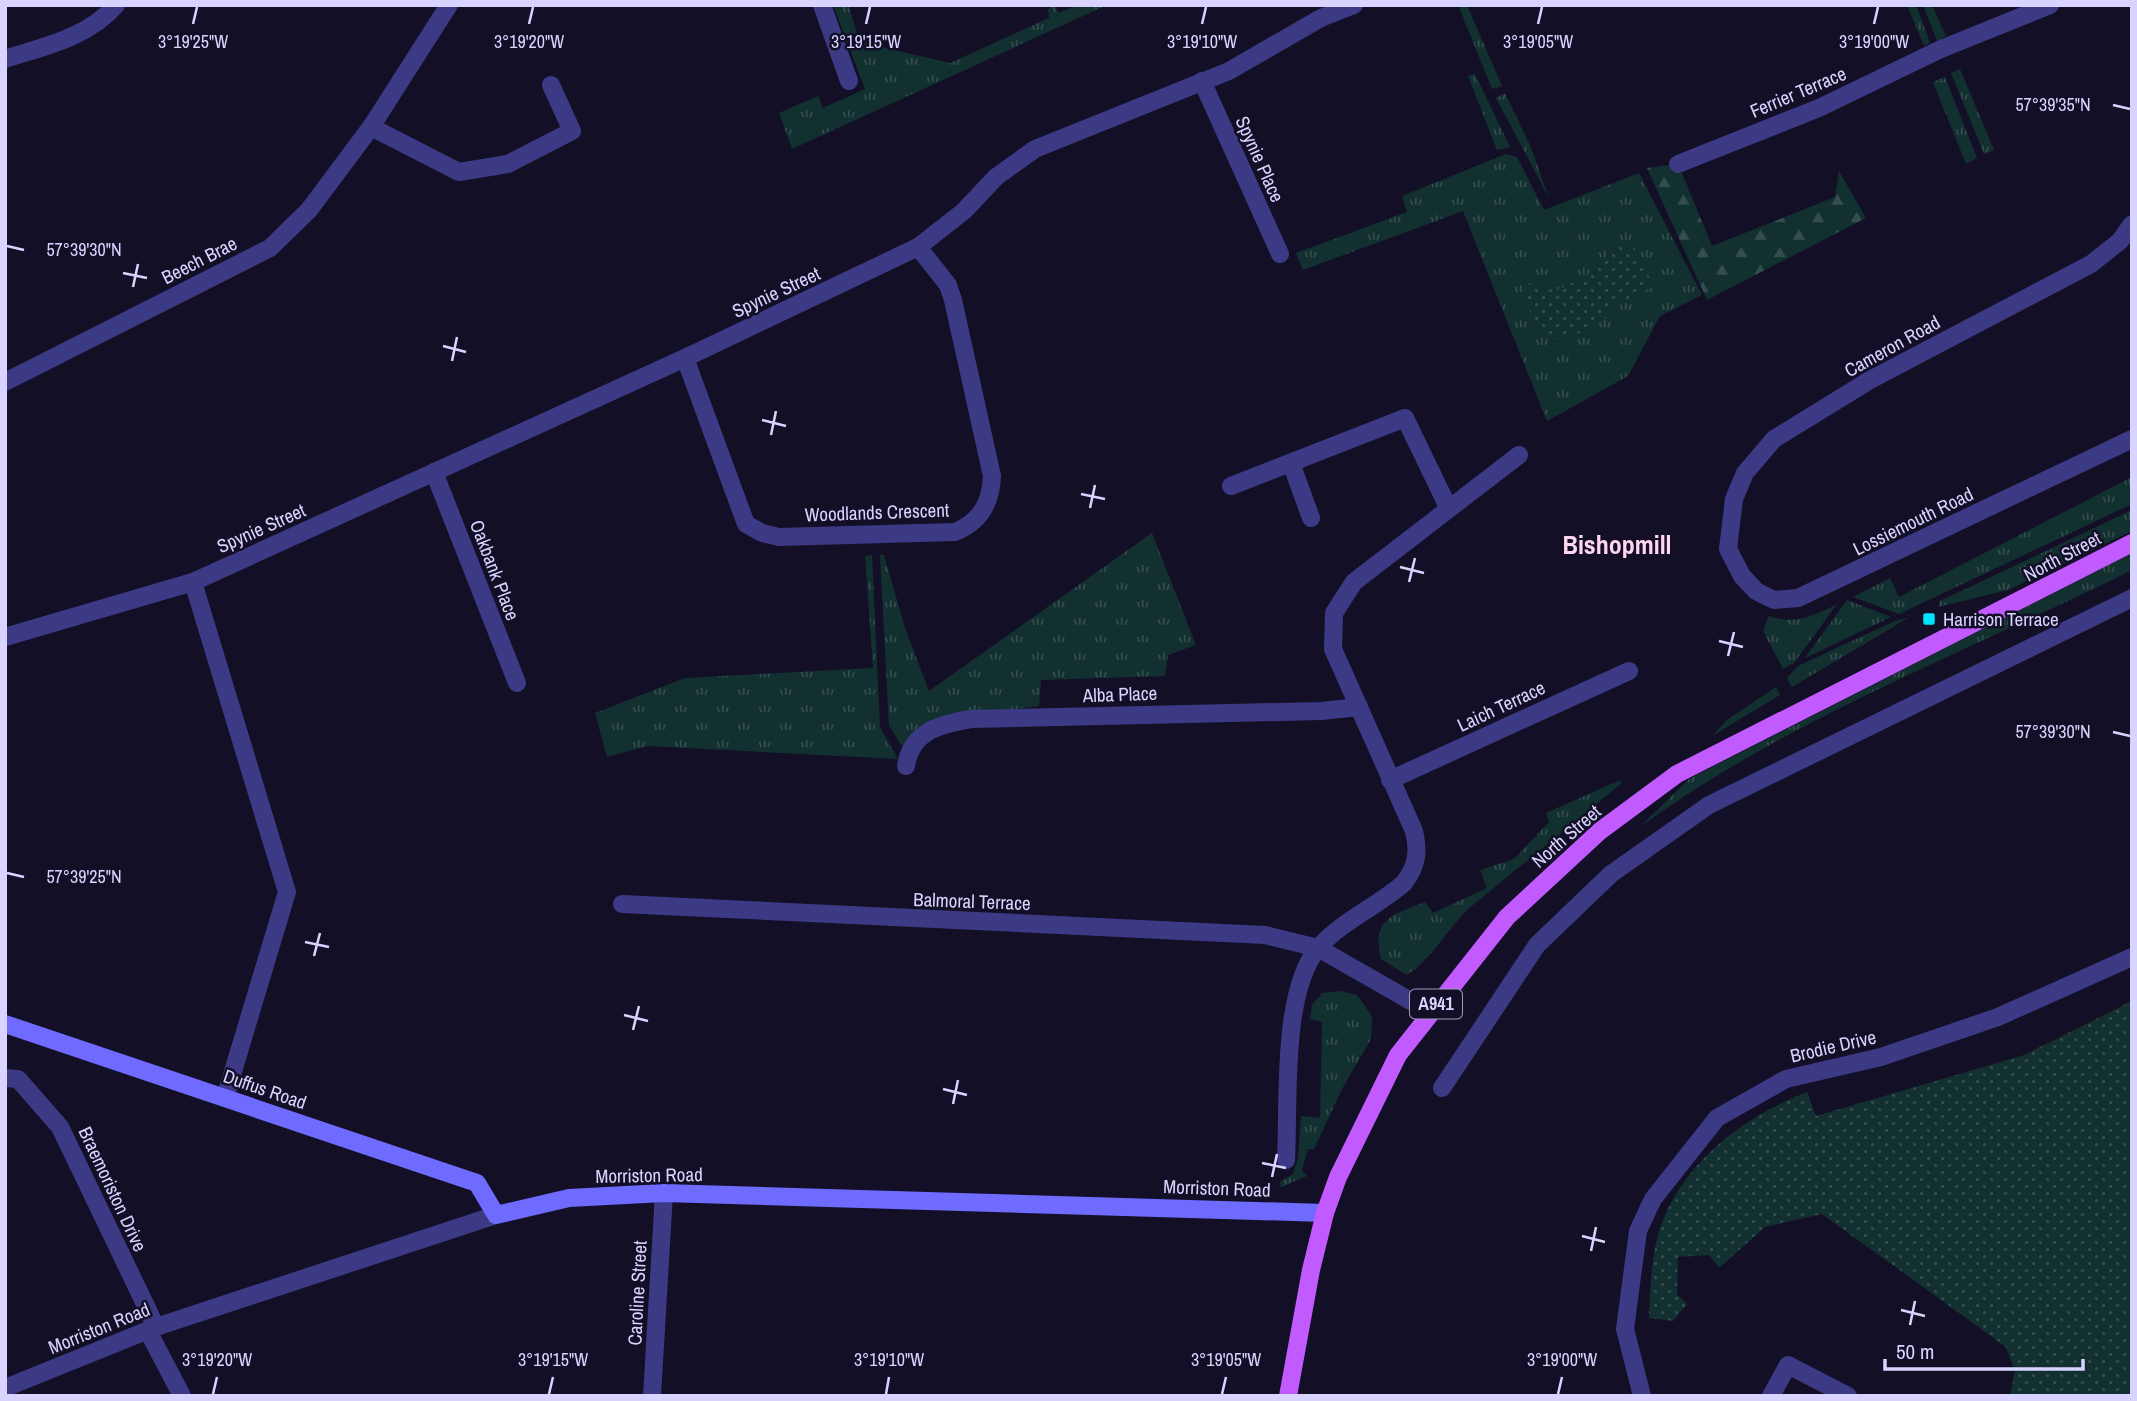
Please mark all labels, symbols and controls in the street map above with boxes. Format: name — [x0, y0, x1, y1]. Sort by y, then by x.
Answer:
text: 3°19'25"W — [158, 29, 228, 54]
text: 3°19'20"W — [494, 29, 564, 54]
text: 3°19'15"W — [831, 29, 901, 54]
text: 3°19'10"W — [1167, 29, 1237, 54]
text: 3°19'05"W — [1503, 29, 1573, 54]
text: 3°19'00"W — [1839, 29, 1909, 54]
street label: Ferrier Terrace — [1746, 60, 1850, 124]
text: 57°39'35"N — [2015, 92, 2091, 117]
street label: Spynie Place — [1229, 112, 1291, 206]
street label: Beech Brae — [157, 230, 241, 290]
text: 57°39'30"N — [46, 237, 122, 262]
street label: Spynie Street — [728, 260, 825, 324]
street label: Cameron Road — [1839, 309, 1945, 383]
street label: Lossiemouth Road — [1849, 481, 1977, 561]
street label: Woodlands Crescent — [804, 496, 950, 528]
street label: Spynie Street — [213, 497, 310, 559]
street label: Oakbank Place — [464, 516, 526, 624]
street label: North Street — [2019, 524, 2106, 587]
district label: Bishopmill — [1563, 527, 1672, 562]
place label: Harrison Terrace — [1943, 606, 2059, 632]
marker: Harrison Terrace — [1921, 611, 1937, 627]
street label: Laich Terrace — [1453, 674, 1549, 738]
street label: Alba Place — [1081, 680, 1158, 708]
text: 57°39'30"N — [2015, 719, 2091, 744]
street label: North Street — [1526, 798, 1607, 873]
text: 57°39'25"N — [46, 864, 122, 889]
street label: Balmoral Terrace — [913, 886, 1031, 916]
road number: A941 — [1410, 989, 1462, 1018]
street label: Brodie Drive — [1787, 1023, 1879, 1069]
street label: Duffus Road — [220, 1063, 310, 1115]
street label: Braemoriston Drive — [73, 1122, 153, 1256]
street label: Morriston Road — [595, 1161, 703, 1189]
street label: Morriston Road — [1163, 1173, 1271, 1203]
street label: Caroline Street — [621, 1239, 653, 1346]
street label: Morriston Road — [44, 1296, 154, 1360]
scale bar — [1885, 1328, 2083, 1372]
text: 50 m — [1896, 1337, 1934, 1366]
text: 3°19'20"W — [182, 1347, 252, 1372]
text: 3°19'15"W — [518, 1347, 588, 1372]
text: 3°19'10"W — [854, 1347, 924, 1372]
text: 3°19'05"W — [1191, 1347, 1261, 1372]
text: 3°19'00"W — [1527, 1347, 1597, 1372]

